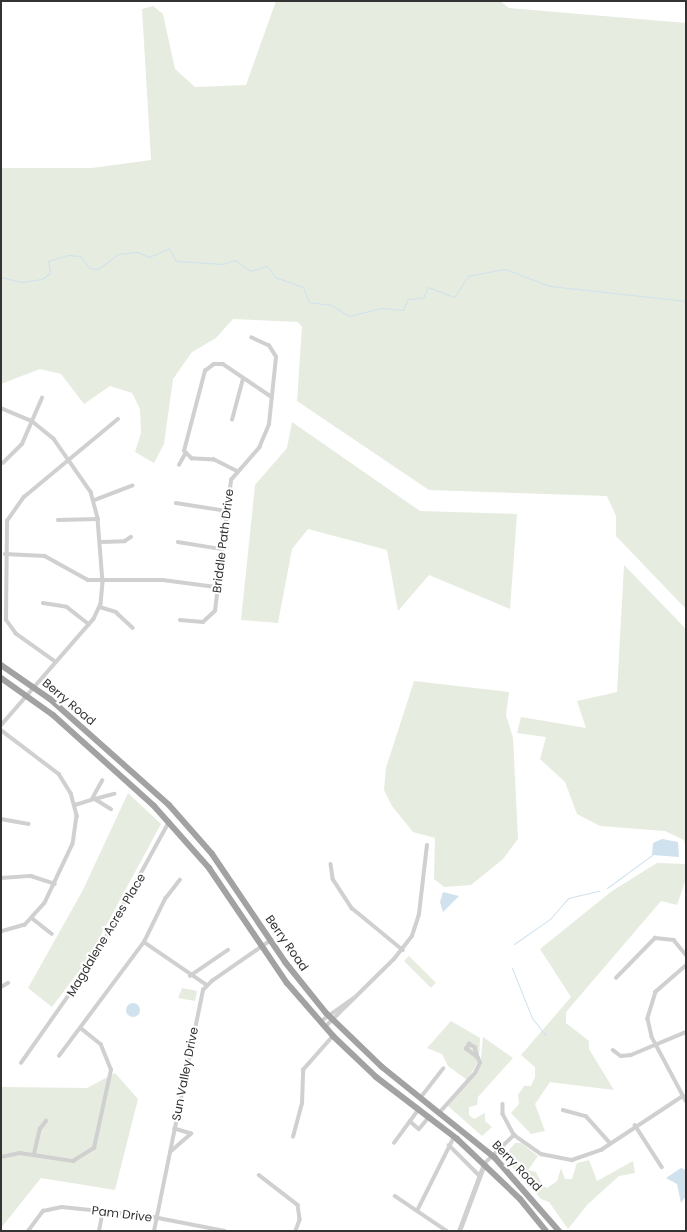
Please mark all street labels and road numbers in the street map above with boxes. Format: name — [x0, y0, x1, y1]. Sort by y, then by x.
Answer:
street label: Briddle Path Drive — [209, 488, 237, 594]
street label: Berry Road — [40, 676, 98, 728]
street label: Magdalene Acres Place — [64, 871, 148, 999]
street label: Berry Road — [262, 912, 312, 974]
street label: Sun Valley Drive — [169, 1026, 201, 1122]
street label: Berry Road — [489, 1138, 545, 1194]
street label: Pam Drive — [91, 1203, 153, 1225]

